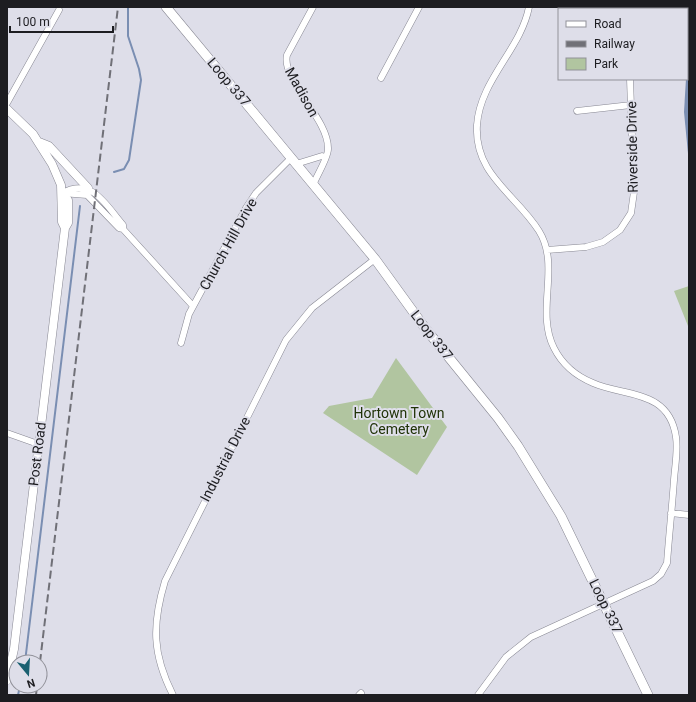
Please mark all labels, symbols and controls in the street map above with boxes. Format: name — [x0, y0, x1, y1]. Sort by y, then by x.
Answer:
scale bar — [10, 8, 113, 34]
legend — [558, 8, 688, 80]
text: 100 m — [16, 15, 50, 29]
text: Road — [594, 17, 622, 31]
text: Railway — [594, 37, 635, 51]
street label: Loop 337 — [204, 54, 254, 110]
text: Park — [594, 57, 619, 71]
street label: Madison — [282, 64, 322, 120]
street label: Riverside Drive — [623, 101, 641, 193]
street label: Church Hill Drive — [196, 195, 260, 293]
street label: Loop 337 — [408, 307, 456, 363]
park label: Hortown Town Cemetery — [354, 405, 444, 437]
street label: Industrial Drive — [197, 414, 253, 504]
street label: Post Road — [25, 421, 49, 487]
street label: Loop 337 — [586, 576, 626, 636]
north arrow — [8, 654, 48, 694]
text: N — [25, 676, 37, 690]

